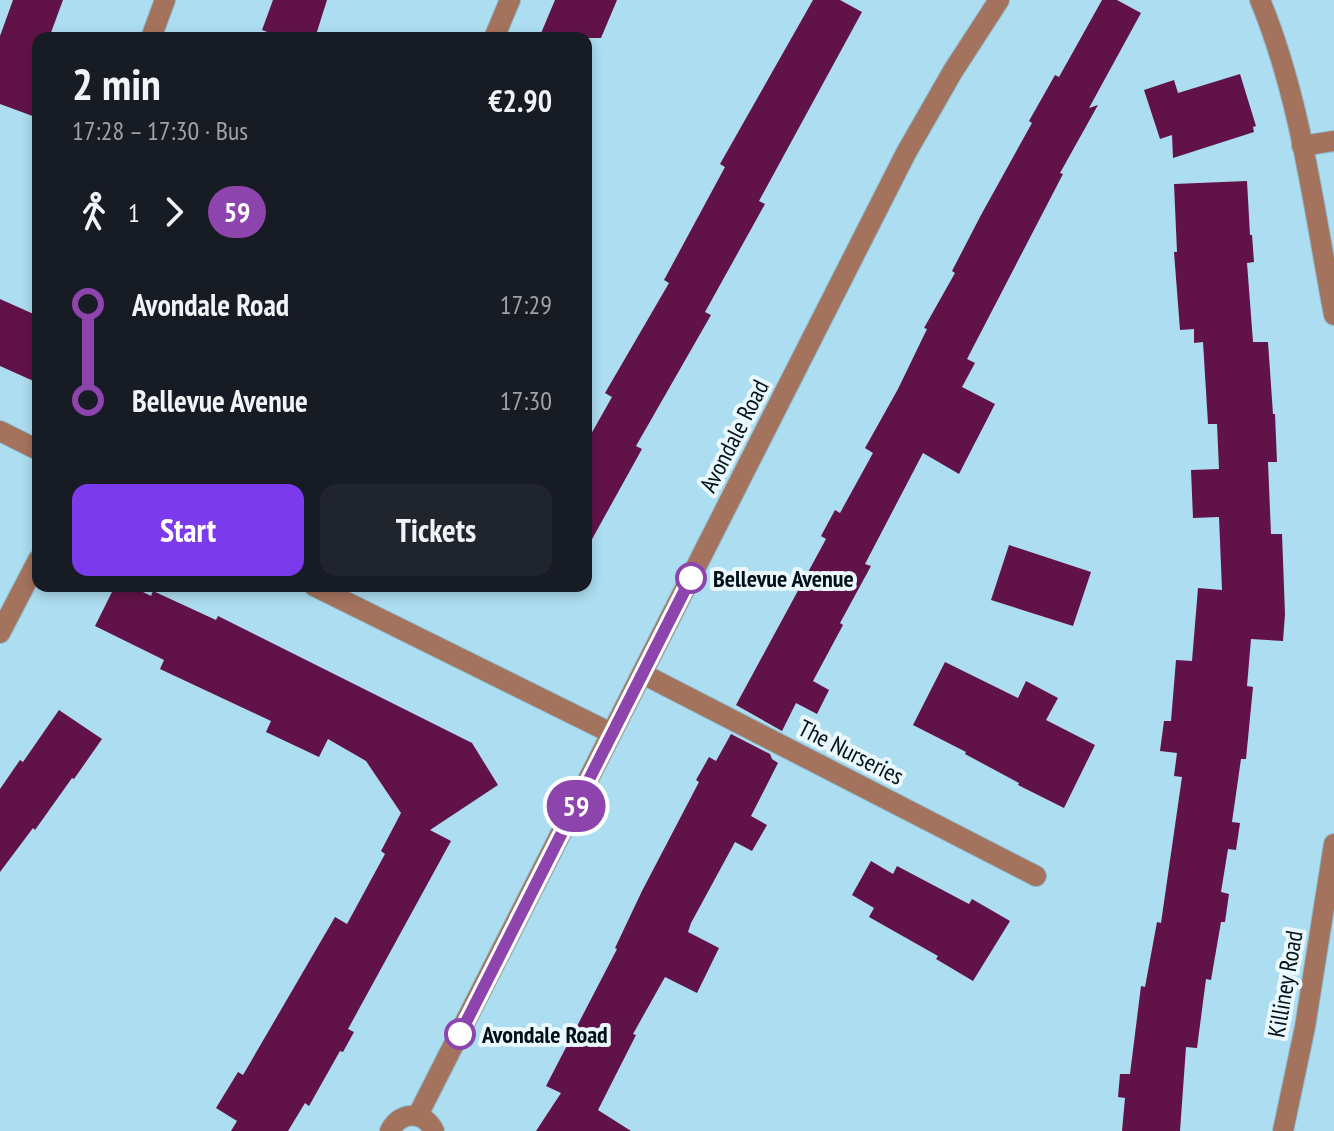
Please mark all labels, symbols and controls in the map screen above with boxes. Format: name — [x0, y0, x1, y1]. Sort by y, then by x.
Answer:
text: 2 min — [72, 55, 161, 112]
text: €2.90 — [488, 81, 552, 120]
text: 17:28 – 17:30 · Bus — [72, 114, 248, 147]
icon: walk — [72, 190, 116, 234]
icon: forward — [152, 190, 196, 234]
text: 59 — [224, 193, 250, 230]
text: 1 — [128, 196, 140, 229]
text: Avondale Road — [132, 285, 289, 324]
text: 17:29 — [500, 288, 552, 321]
street label: Avondale Road — [692, 374, 776, 498]
text: Bellevue Avenue — [132, 381, 308, 420]
text: 17:30 — [500, 384, 552, 417]
button: Start — [72, 484, 304, 576]
button: Tickets — [320, 484, 552, 576]
marker: Bellevue Avenue — [676, 563, 706, 593]
place label: Bellevue Avenue — [713, 563, 854, 594]
street label: The Nurseries — [793, 712, 909, 792]
line badge: 59 — [540, 780, 612, 832]
text: 59 — [563, 787, 589, 824]
street label: Killiney Road — [1260, 928, 1310, 1040]
marker: Avondale Road — [445, 1019, 475, 1049]
place label: Avondale Road — [481, 1019, 608, 1050]

